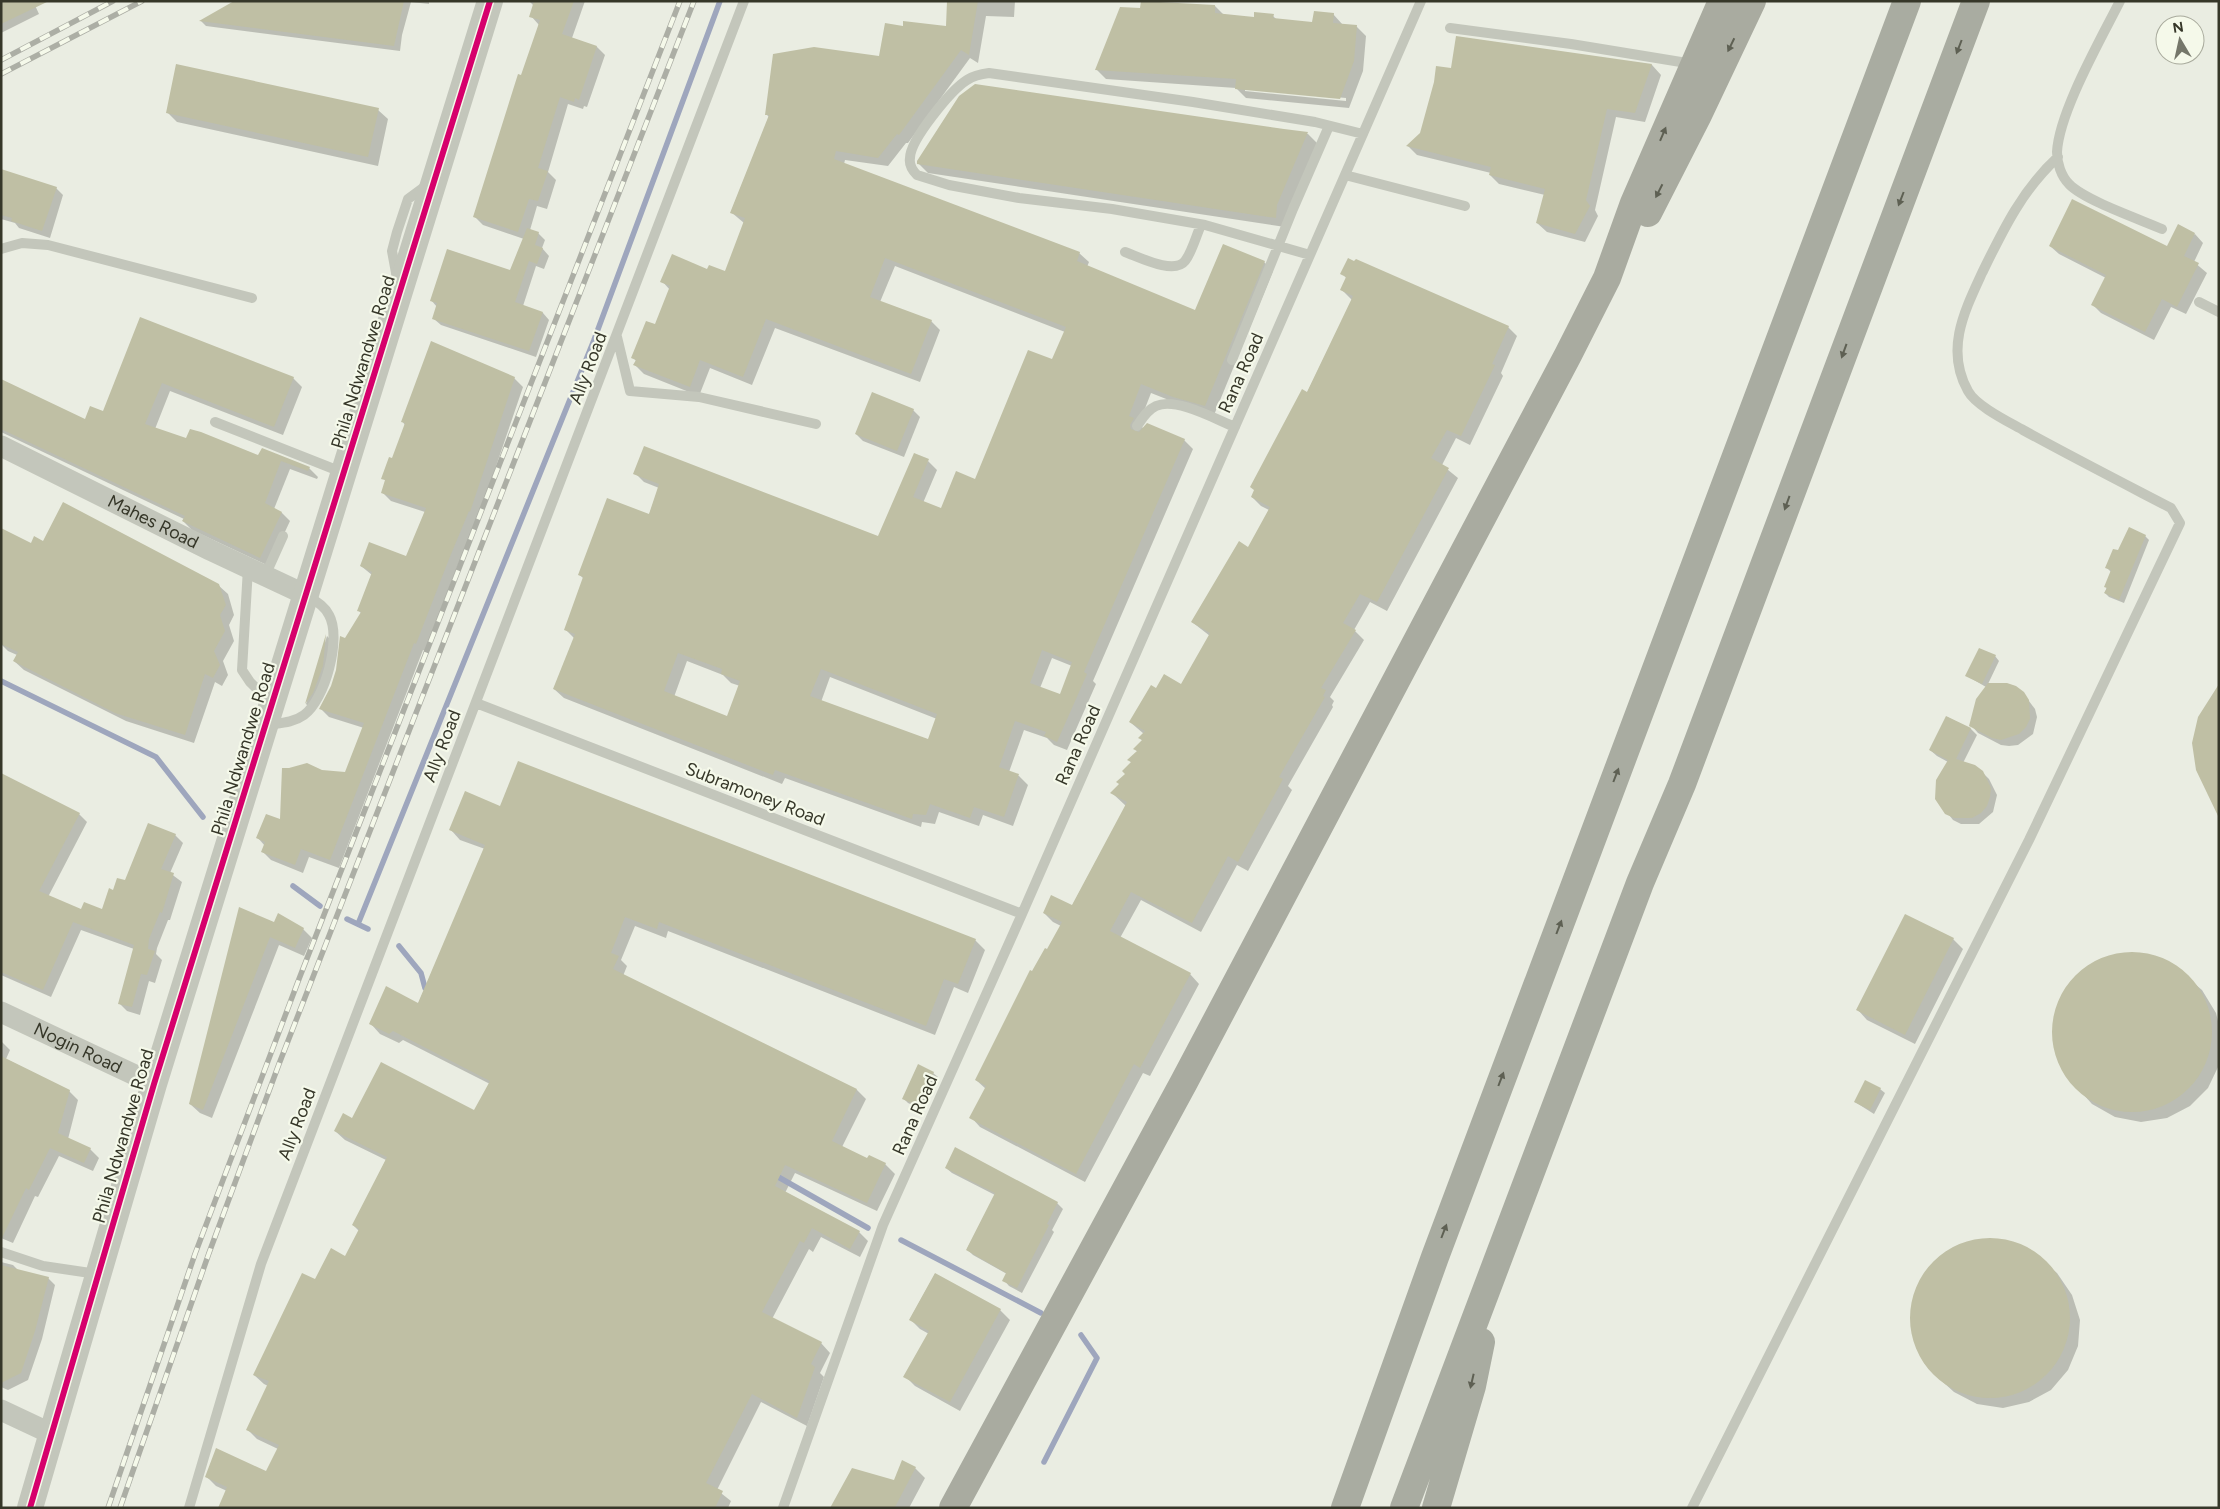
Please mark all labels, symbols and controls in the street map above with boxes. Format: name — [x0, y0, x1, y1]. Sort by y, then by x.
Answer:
north arrow — [2155, 15, 2205, 65]
text: N — [2171, 18, 2185, 37]
one-way arrow — [1727, 38, 1735, 52]
one-way arrow — [1955, 40, 1963, 55]
one-way arrow — [1660, 127, 1668, 141]
one-way arrow — [1655, 184, 1663, 198]
one-way arrow — [1897, 192, 1905, 207]
street label: Phila Ndwandwe Road — [326, 273, 400, 451]
street label: Ally Road — [564, 329, 612, 407]
street label: Rana Road — [1214, 329, 1268, 417]
one-way arrow — [1840, 344, 1848, 359]
street label: Mahes Road — [104, 490, 202, 554]
one-way arrow — [1783, 496, 1791, 511]
street label: Phila Ndwandwe Road — [206, 660, 280, 838]
street label: Rana Road — [1051, 701, 1105, 789]
street label: Ally Road — [418, 707, 466, 785]
street label: Subramoney Road — [682, 757, 828, 831]
one-way arrow — [1612, 767, 1620, 782]
one-way arrow — [1555, 919, 1563, 934]
street label: Nogin Road — [30, 1018, 126, 1078]
street label: Phila Ndwandwe Road — [88, 1046, 158, 1226]
street label: Rana Road — [888, 1071, 942, 1159]
one-way arrow — [1498, 1072, 1506, 1087]
street label: Ally Road — [273, 1085, 321, 1163]
one-way arrow — [1441, 1224, 1448, 1239]
one-way arrow — [1468, 1374, 1476, 1389]

